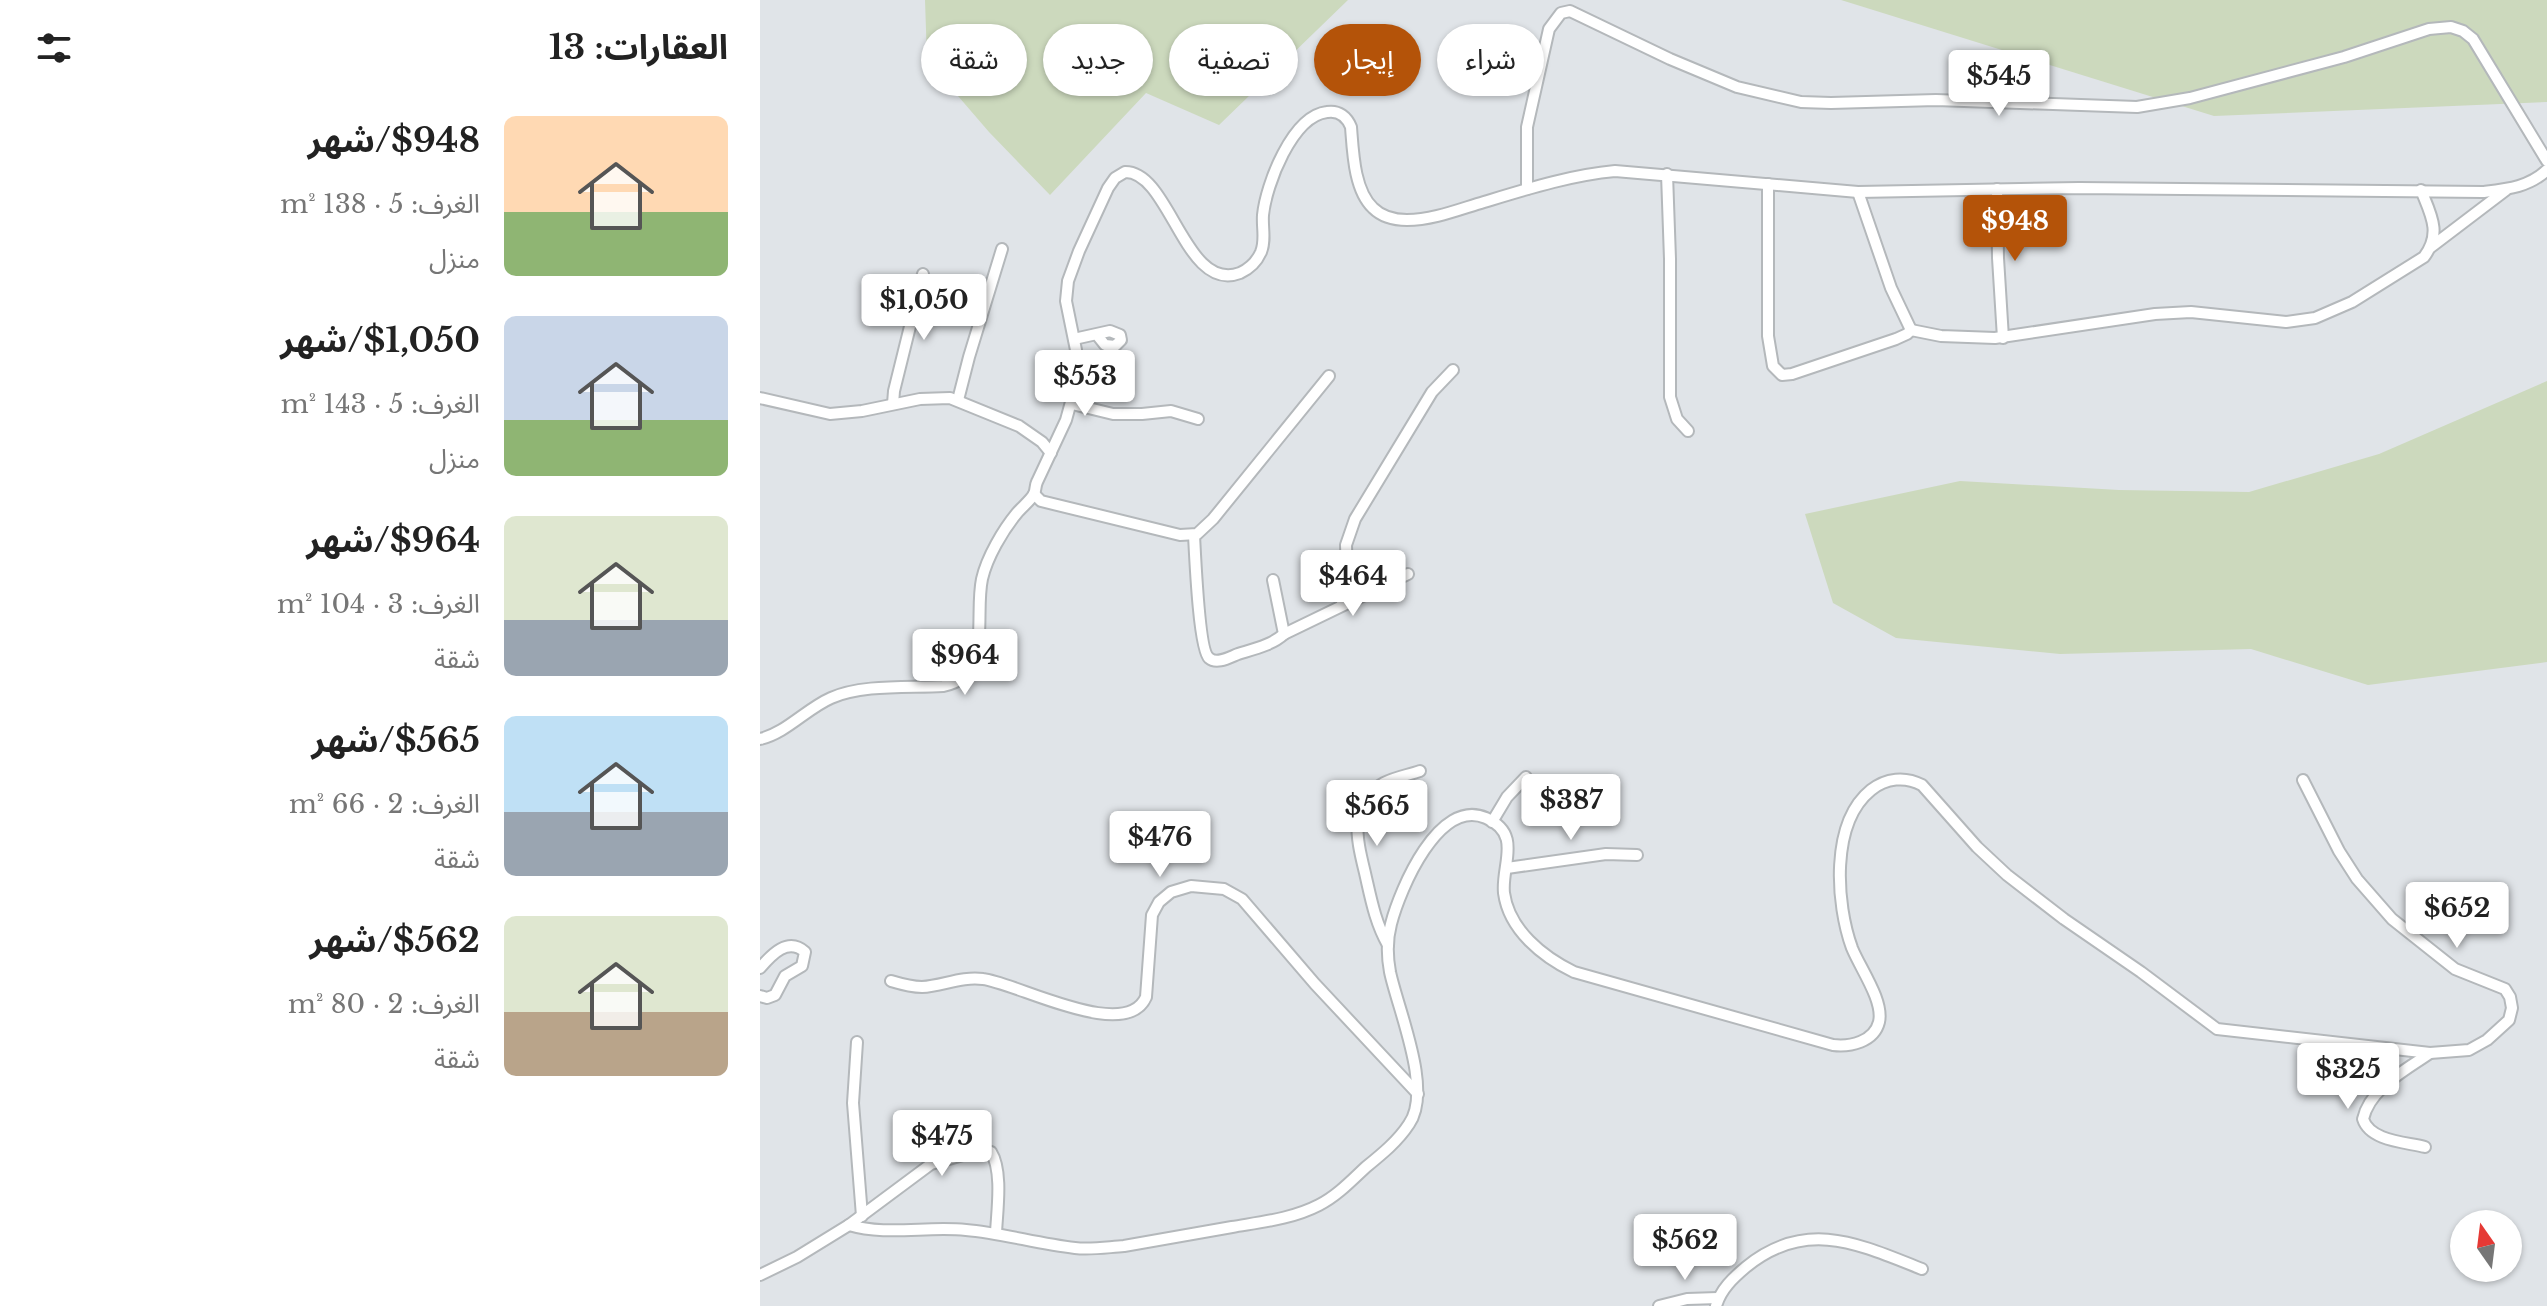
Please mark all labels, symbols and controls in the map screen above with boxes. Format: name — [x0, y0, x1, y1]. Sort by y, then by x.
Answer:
chip: شقة — [921, 24, 1027, 96]
chip: جديد — [1043, 24, 1153, 96]
chip: تصفية — [1169, 24, 1298, 96]
chip: إيجار — [1314, 24, 1421, 96]
chip: شراء — [1437, 24, 1544, 96]
icon: filters — [32, 26, 76, 70]
text: العقارات: 13 — [549, 26, 728, 68]
pin: $545 — [1952, 50, 2046, 118]
text: $545 — [1967, 60, 2031, 92]
text: $948/شهر — [308, 119, 480, 161]
icon: home — [568, 148, 664, 244]
text: الغرف: 5 · 138 m² — [280, 188, 480, 220]
pin: $948 — [1968, 195, 2062, 263]
text: $948 — [1981, 205, 2049, 237]
text: منزل — [429, 243, 480, 275]
pin: $1,050 — [859, 274, 989, 342]
text: $1,050 — [879, 284, 969, 316]
text: $1,050/شهر — [280, 319, 480, 361]
icon: home — [568, 348, 664, 444]
pin: $553 — [1038, 350, 1132, 418]
text: $553 — [1053, 360, 1117, 392]
text: الغرف: 5 · 143 m² — [281, 388, 480, 420]
text: منزل — [429, 443, 480, 475]
text: $964/شهر — [306, 519, 480, 561]
icon: home — [568, 548, 664, 644]
pin: $464 — [1306, 550, 1400, 618]
text: $464 — [1319, 560, 1387, 592]
text: الغرف: 3 · 104 m² — [277, 588, 480, 620]
pin: $964 — [918, 629, 1012, 697]
text: $964 — [930, 639, 1000, 671]
text: شقة — [434, 643, 480, 675]
text: $565/شهر — [311, 719, 480, 761]
icon: home — [568, 748, 664, 844]
pin: $387 — [1524, 774, 1618, 842]
pin: $565 — [1330, 780, 1424, 848]
text: $387 — [1539, 784, 1603, 816]
text: الغرف: 2 · 66 m² — [289, 788, 480, 820]
text: $565 — [1344, 790, 1410, 822]
pin: $476 — [1113, 811, 1207, 879]
text: $476 — [1128, 821, 1192, 853]
text: شقة — [434, 843, 480, 875]
pin: $652 — [2410, 882, 2504, 950]
text: $652 — [2424, 892, 2490, 924]
text: $562/شهر — [310, 919, 480, 961]
icon: home — [568, 948, 664, 1044]
text: الغرف: 2 · 80 m² — [288, 988, 480, 1020]
text: شقة — [434, 1043, 480, 1075]
pin: $325 — [2301, 1043, 2395, 1111]
text: $325 — [2315, 1053, 2381, 1085]
pin: $475 — [895, 1110, 989, 1178]
text: $475 — [911, 1120, 973, 1152]
north arrow — [2450, 1210, 2522, 1282]
map controls — [2450, 1210, 2522, 1282]
pin: $562 — [1638, 1214, 1732, 1282]
text: $562 — [1652, 1224, 1718, 1256]

